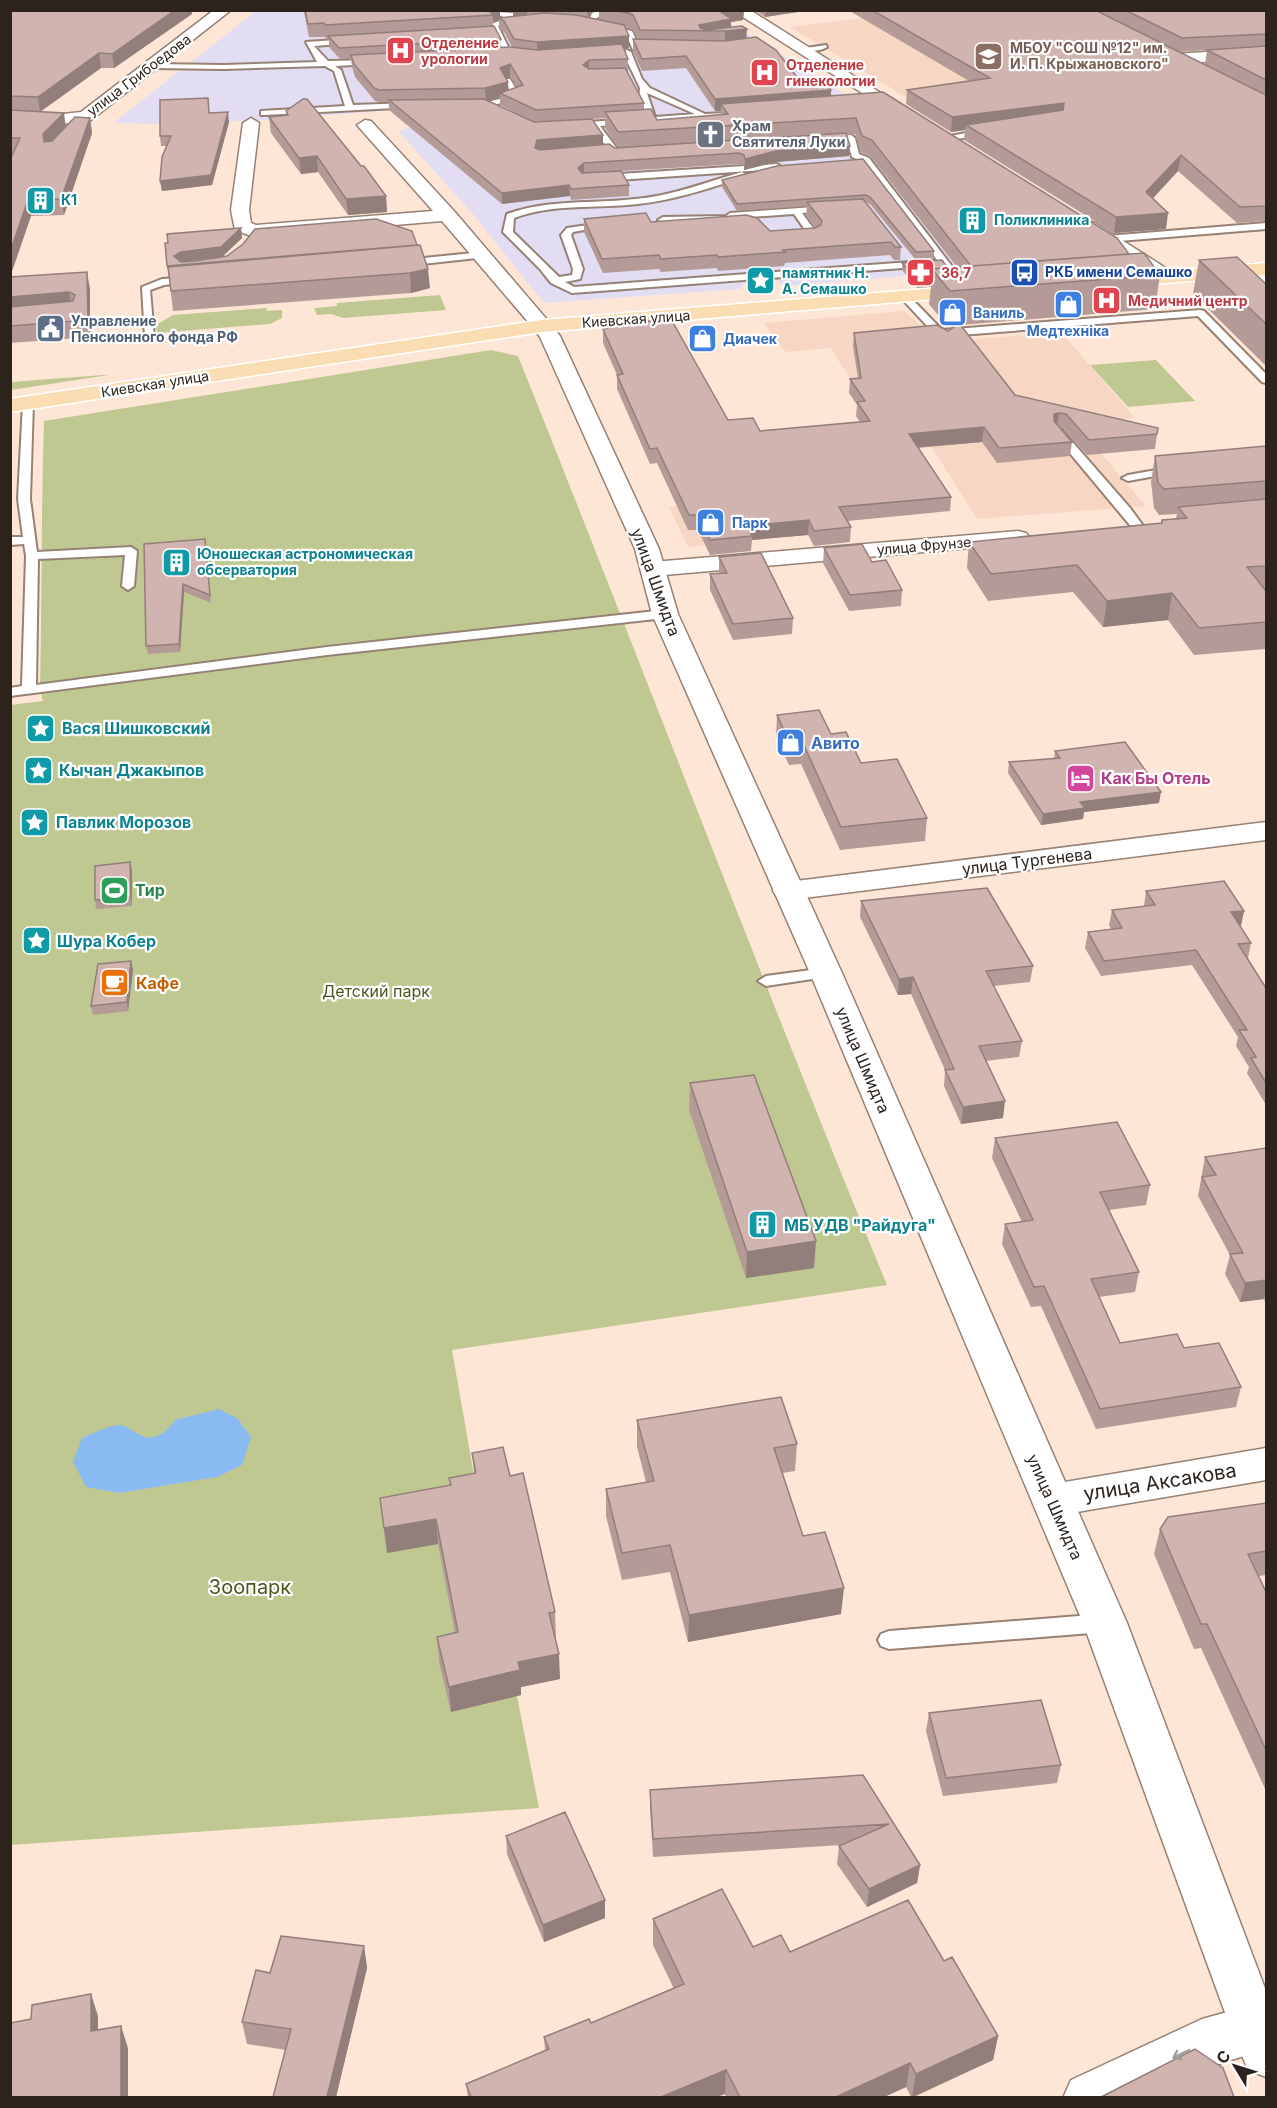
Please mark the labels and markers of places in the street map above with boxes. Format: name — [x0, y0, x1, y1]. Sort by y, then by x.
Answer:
place label: Отделение урологии — [421, 34, 499, 67]
hospital icon: Отделение урологии — [384, 35, 416, 67]
place label: МБОУ "СОШ №12" им. И. П. Крыжановского" — [1010, 39, 1169, 72]
school or university icon: МБОУ "СОШ №12" им. И. П. Крыжановского" — [973, 40, 1005, 72]
place label: Отделение гинекологии — [786, 56, 876, 89]
hospital icon: Отделение гинекологии — [749, 57, 781, 89]
place label: Храм Святителя Луки — [732, 117, 845, 150]
church icon: Храм Святителя Луки — [695, 118, 727, 150]
building icon: К1 — [24, 184, 56, 216]
place label: К1 — [61, 191, 77, 208]
building icon: Поликлиника — [957, 204, 989, 236]
place label: Поликлиника — [994, 211, 1089, 228]
bus stop icon: РКБ имени Семашко — [1008, 256, 1040, 288]
pharmacy icon: 36,7 — [904, 257, 936, 289]
place label: РКБ имени Семашко — [1045, 263, 1193, 280]
place label: памятник Н. А. Семашко — [782, 264, 869, 297]
place label: 36,7 — [941, 264, 971, 281]
place icon: памятник Н. А. Семашко — [745, 265, 777, 297]
hospital icon: Медичний центр — [1091, 285, 1123, 317]
shop icon: Медтехніка — [1052, 288, 1084, 320]
place label: Медичний центр — [1128, 292, 1248, 309]
shop icon: Ваниль — [936, 297, 968, 329]
place label: Ваниль — [973, 304, 1025, 321]
place label: Управление Пенсионного фонда РФ — [71, 312, 238, 345]
public building icon: Управление Пенсионного фонда РФ — [34, 313, 66, 345]
place label: Медтехніка — [1027, 322, 1109, 339]
shop icon: Диачек — [686, 323, 718, 355]
place label: Диачек — [723, 330, 778, 347]
shop icon: Парк — [695, 507, 727, 539]
place label: Парк — [732, 514, 768, 531]
place label: Юношеская астрономическая обсерватория — [197, 545, 413, 578]
building icon: Юношеская астрономическая обсерватория — [160, 546, 192, 578]
place icon: Вася Шишковский — [25, 712, 57, 744]
place label: Вася Шишковский — [62, 718, 211, 738]
shop icon: Авито — [774, 727, 806, 759]
place label: Авито — [811, 733, 860, 753]
place icon: Кычан Джакыпов — [22, 754, 54, 786]
place label: Кычан Джакыпов — [59, 760, 204, 780]
hotel icon: Как Бы Отель — [1064, 762, 1096, 794]
place label: Как Бы Отель — [1101, 768, 1211, 788]
place icon: Павлик Морозов — [19, 806, 51, 838]
place label: Павлик Морозов — [56, 812, 191, 832]
sports icon: Тир — [98, 874, 130, 906]
place label: Тир — [135, 880, 165, 900]
place icon: Шура Кобер — [20, 925, 52, 957]
place label: Шура Кобер — [57, 931, 156, 951]
cafe icon: Кафе — [99, 967, 131, 999]
place label: Кафе — [136, 973, 179, 993]
building icon: МБ УДВ "Райдуга" — [747, 1209, 779, 1241]
place label: МБ УДВ "Райдуга" — [784, 1215, 936, 1235]

